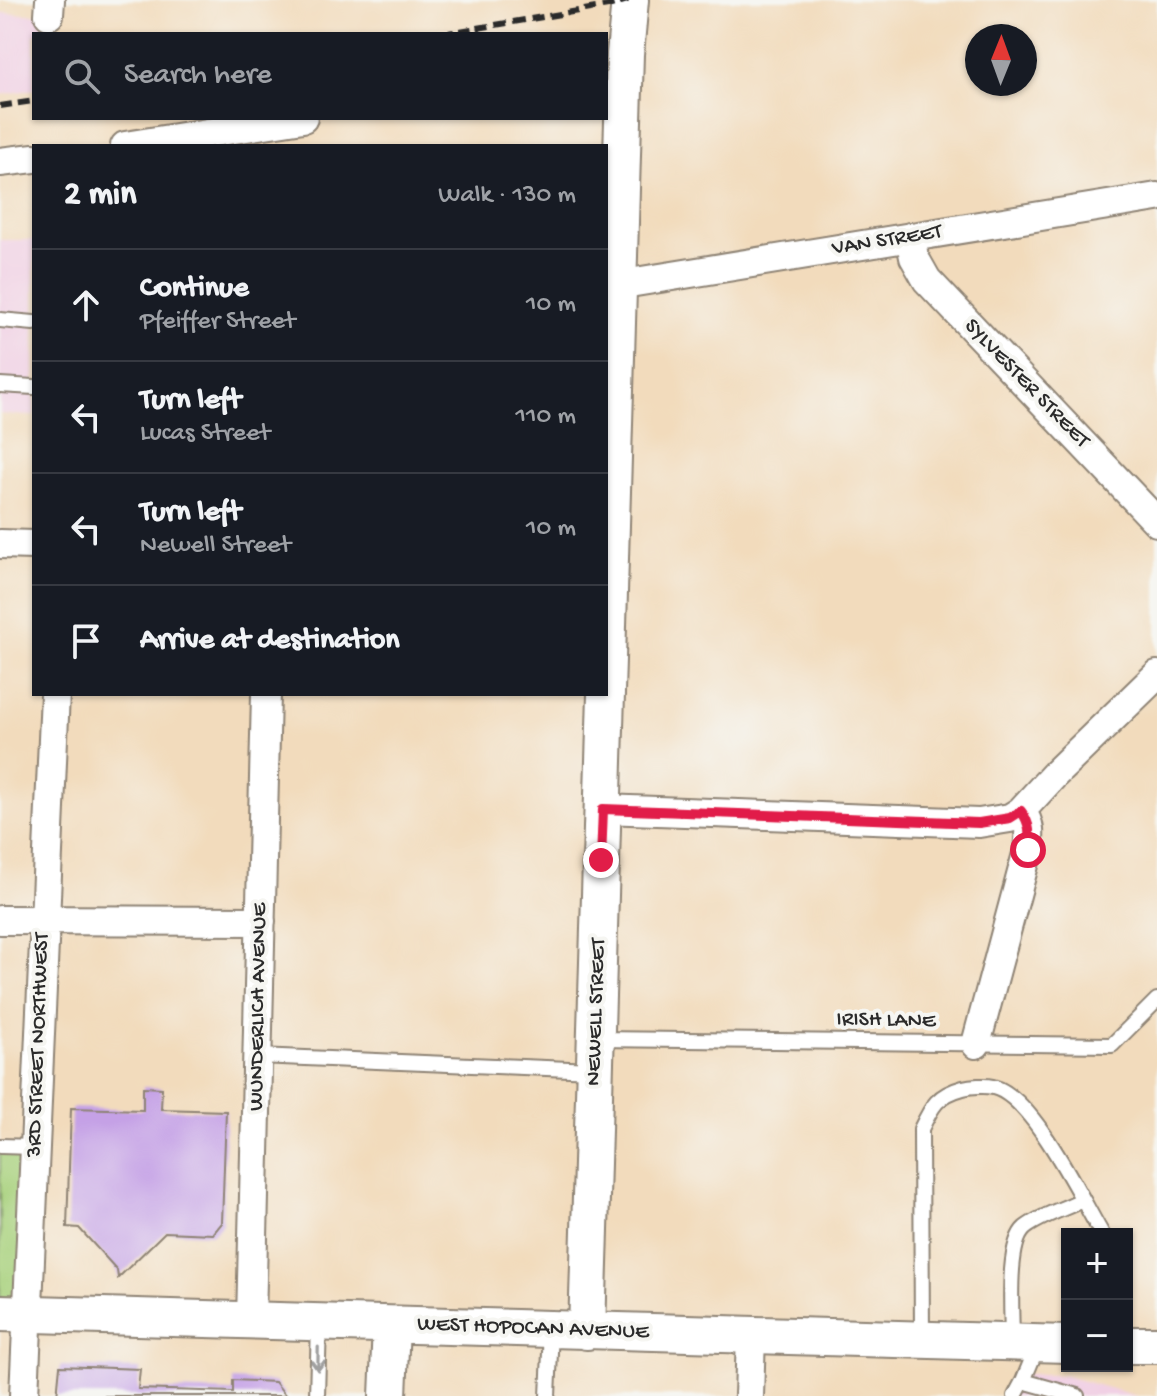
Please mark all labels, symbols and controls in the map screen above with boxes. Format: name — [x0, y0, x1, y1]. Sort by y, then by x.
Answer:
north arrow — [965, 24, 1037, 96]
search box — [32, 32, 608, 120]
icon: search — [60, 54, 104, 98]
text: Search here — [124, 59, 272, 94]
text: 2 min — [64, 176, 136, 216]
text: Walk · 130 m — [438, 181, 576, 212]
street label: VAN STREET — [829, 219, 945, 263]
text: Continue — [140, 272, 249, 307]
icon: ahead — [64, 283, 108, 327]
text: 10 m — [526, 290, 576, 321]
text: Pfeiffer Street — [140, 307, 295, 338]
street label: SYLVESTER STREET — [958, 314, 1095, 455]
text: Turn left — [140, 384, 241, 419]
icon: left — [64, 395, 108, 439]
text: 110 m — [516, 402, 576, 433]
text: Lucas Street — [140, 419, 270, 450]
text: Turn left — [140, 496, 241, 531]
icon: left — [64, 507, 108, 551]
text: 10 m — [526, 514, 576, 545]
text: Newell Street — [140, 531, 291, 562]
icon: arrive — [64, 619, 108, 663]
text: Arrive at destination — [140, 624, 400, 659]
route start — [1010, 832, 1046, 868]
route end — [583, 842, 619, 878]
street label: WUNDERLICH AVENUE — [244, 901, 274, 1111]
street label: 3RD STREET NORTHWEST — [22, 931, 56, 1159]
street label: NEWELL STREET — [581, 936, 613, 1086]
street label: IRISH LANE — [836, 1007, 937, 1035]
map controls — [1061, 1228, 1133, 1372]
button: + — [1061, 1228, 1133, 1300]
button: − — [1061, 1300, 1133, 1372]
street label: WEST HOPOCAN AVENUE — [417, 1312, 650, 1346]
one-way arrow — [310, 1345, 326, 1372]

